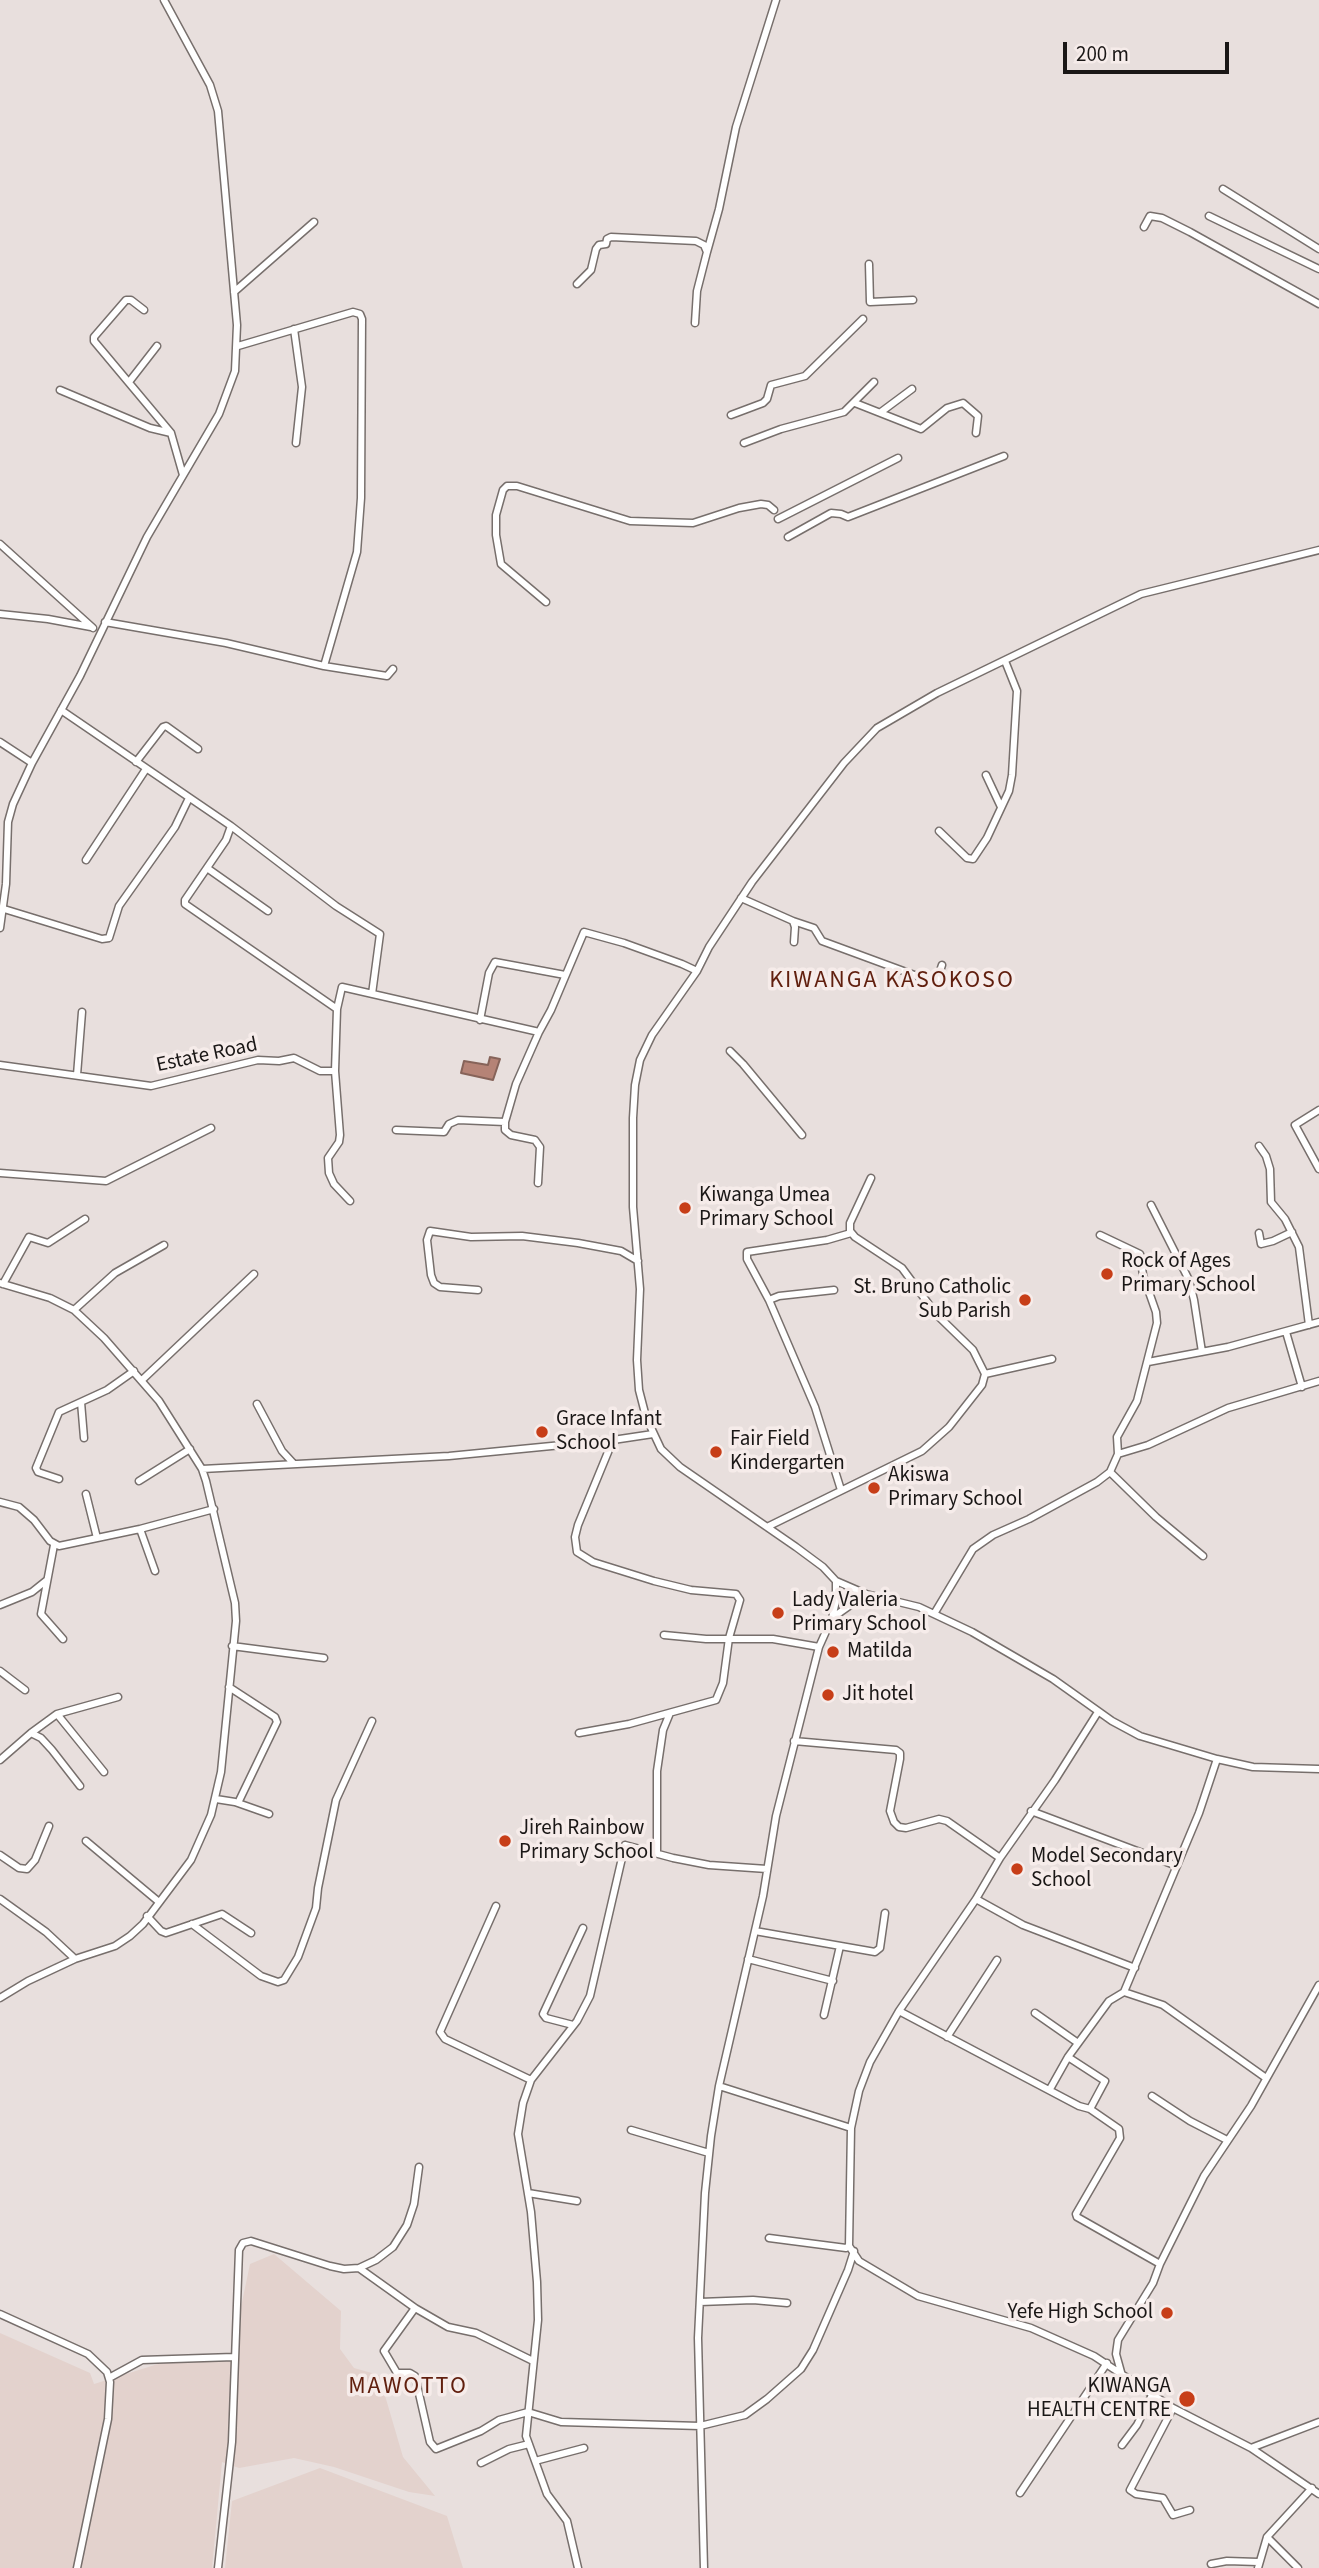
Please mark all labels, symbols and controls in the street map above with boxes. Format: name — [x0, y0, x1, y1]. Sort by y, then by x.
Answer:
scale bar — [1067, 28, 1233, 72]
text: 200 m — [1076, 39, 1129, 69]
district label: KIWANGA KASOKOSO — [771, 968, 1013, 996]
street label: Estate Road — [154, 1033, 260, 1079]
place label: Kiwanga Umea Primary School — [699, 1183, 833, 1233]
marker: Kiwanga Umea Primary School — [677, 1200, 693, 1216]
place label: Rock of Ages Primary School — [1121, 1249, 1255, 1299]
marker: Rock of Ages Primary School — [1099, 1266, 1115, 1282]
place label: St. Bruno Catholic Sub Parish — [853, 1275, 1011, 1325]
marker: St. Bruno Catholic Sub Parish — [1017, 1292, 1033, 1308]
place label: Grace Infant School — [556, 1407, 662, 1457]
marker: Grace Infant School — [534, 1424, 550, 1440]
place label: Fair Field Kindergarten — [730, 1427, 845, 1477]
marker: Fair Field Kindergarten — [708, 1444, 724, 1460]
place label: Akiswa Primary School — [888, 1463, 1022, 1513]
marker: Akiswa Primary School — [866, 1480, 882, 1496]
place label: Lady Valeria Primary School — [792, 1588, 926, 1638]
marker: Lady Valeria Primary School — [770, 1605, 786, 1621]
place label: Matilda — [847, 1639, 912, 1665]
marker: Matilda — [825, 1644, 841, 1660]
place label: Jit hotel — [842, 1682, 914, 1708]
marker: Jit hotel — [820, 1687, 836, 1703]
place label: Jireh Rainbow Primary School — [519, 1816, 653, 1866]
marker: Jireh Rainbow Primary School — [497, 1833, 513, 1849]
place label: Model Secondary School — [1031, 1844, 1183, 1894]
marker: Model Secondary School — [1009, 1861, 1025, 1877]
place label: Yefe High School — [1008, 2300, 1153, 2326]
marker: Yefe High School — [1159, 2305, 1175, 2321]
district label: MAWOTTO — [349, 2374, 467, 2402]
place label: KIWANGA HEALTH CENTRE — [1027, 2374, 1171, 2424]
marker: KIWANGA HEALTH CENTRE — [1177, 2389, 1197, 2409]

